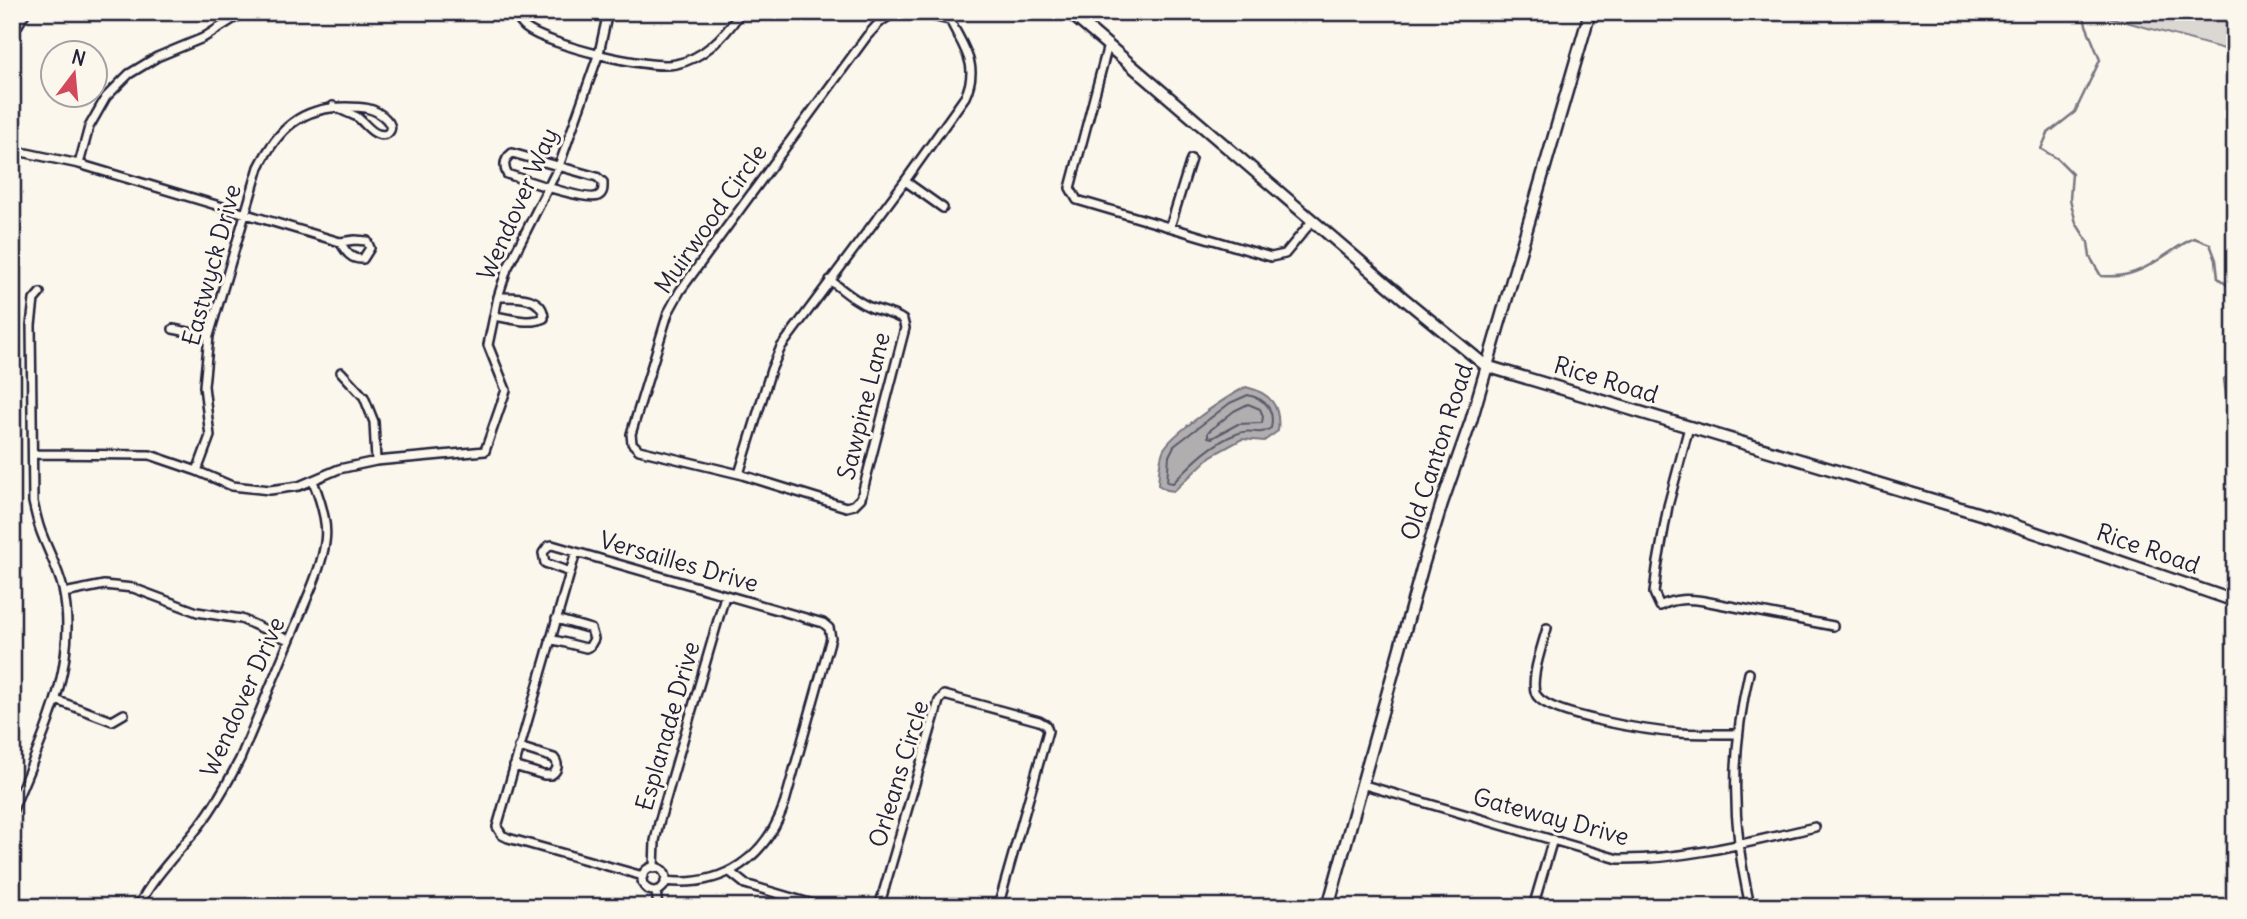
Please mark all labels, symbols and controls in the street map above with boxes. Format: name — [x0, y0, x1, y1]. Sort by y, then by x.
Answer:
north arrow — [38, 38, 108, 108]
text: N — [69, 44, 88, 71]
street label: Wendover Way — [470, 123, 564, 284]
street label: Muirwood Circle — [648, 138, 773, 299]
street label: Eastwyck Drive — [175, 181, 247, 349]
street label: Sawpine Lane — [830, 329, 896, 483]
street label: Rice Road — [1551, 349, 1662, 409]
street label: Old Canton Road — [1393, 359, 1479, 544]
street label: Rice Road — [2093, 516, 2204, 580]
street label: Versailles Drive — [596, 524, 762, 598]
street label: Wendover Drive — [193, 612, 291, 781]
street label: Esplanade Drive — [629, 638, 706, 814]
street label: Orleans Circle — [861, 697, 935, 851]
street label: Gateway Drive — [1470, 781, 1633, 851]

